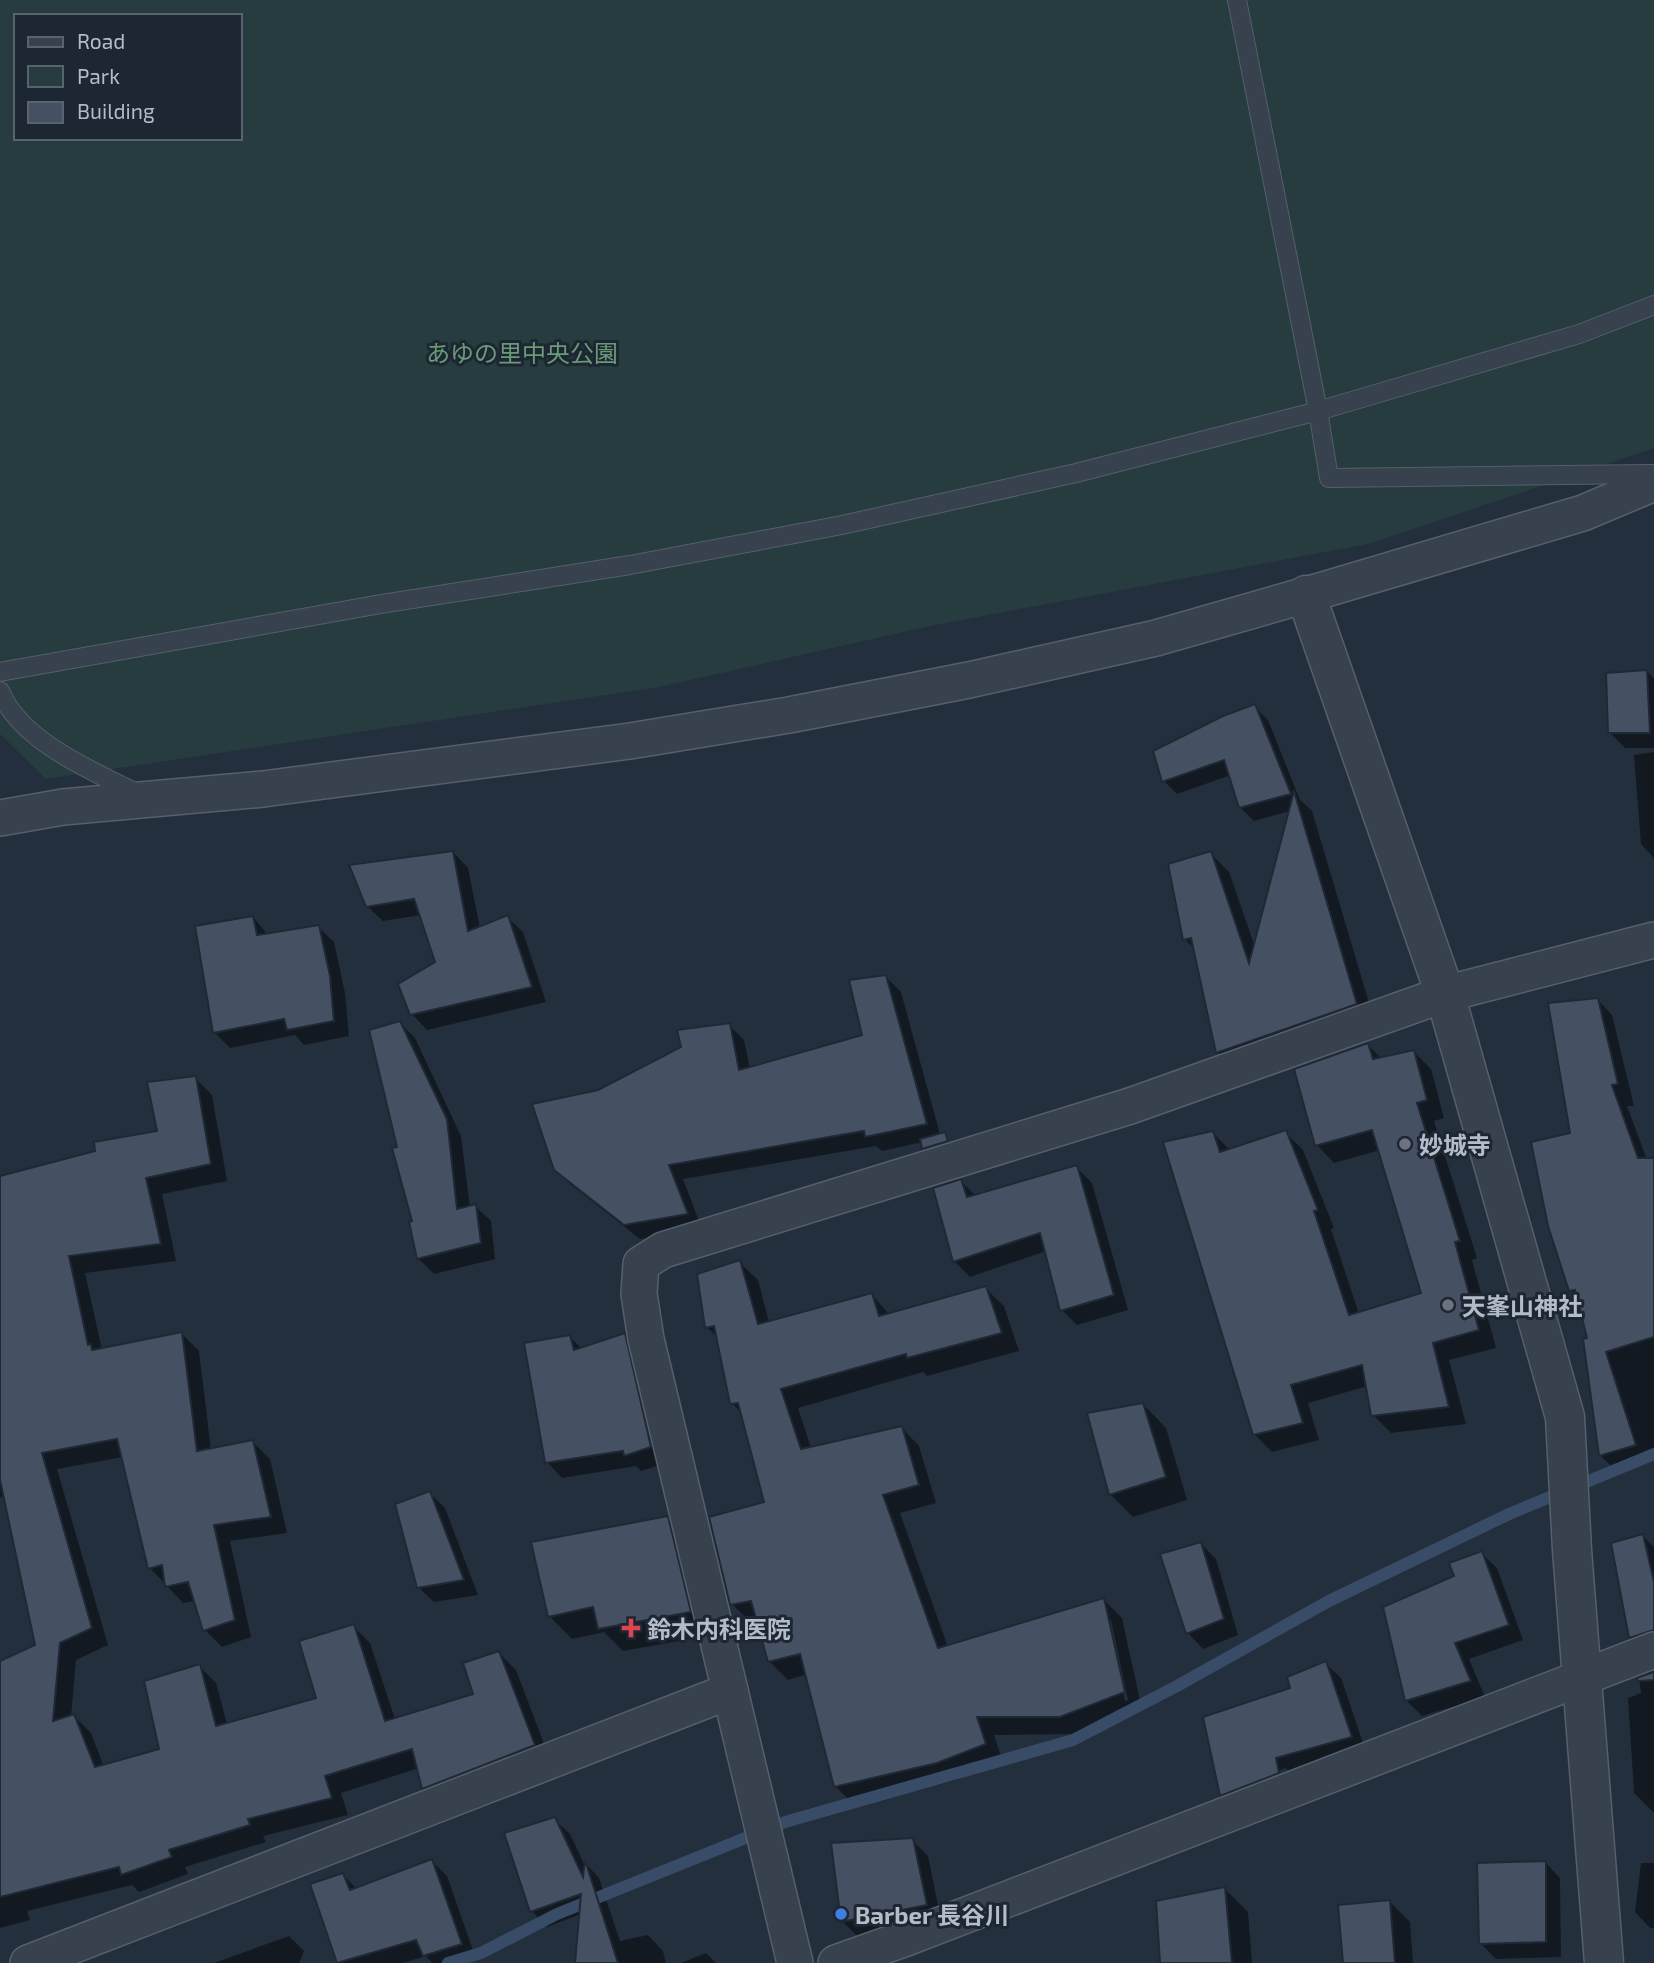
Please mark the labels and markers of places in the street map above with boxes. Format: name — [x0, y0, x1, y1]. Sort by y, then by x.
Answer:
place label: 妙城寺 — [1419, 1130, 1491, 1159]
marker: 妙城寺 — [1397, 1136, 1413, 1152]
place label: 天峯山神社 — [1462, 1291, 1582, 1320]
marker: 天峯山神社 — [1440, 1297, 1456, 1313]
place label: 鈴木内科医院 — [647, 1614, 791, 1643]
marker: 鈴木内科医院 — [621, 1618, 641, 1638]
place label: Barber 長谷川 — [855, 1900, 1009, 1929]
marker: Barber 長谷川 — [833, 1906, 849, 1922]

